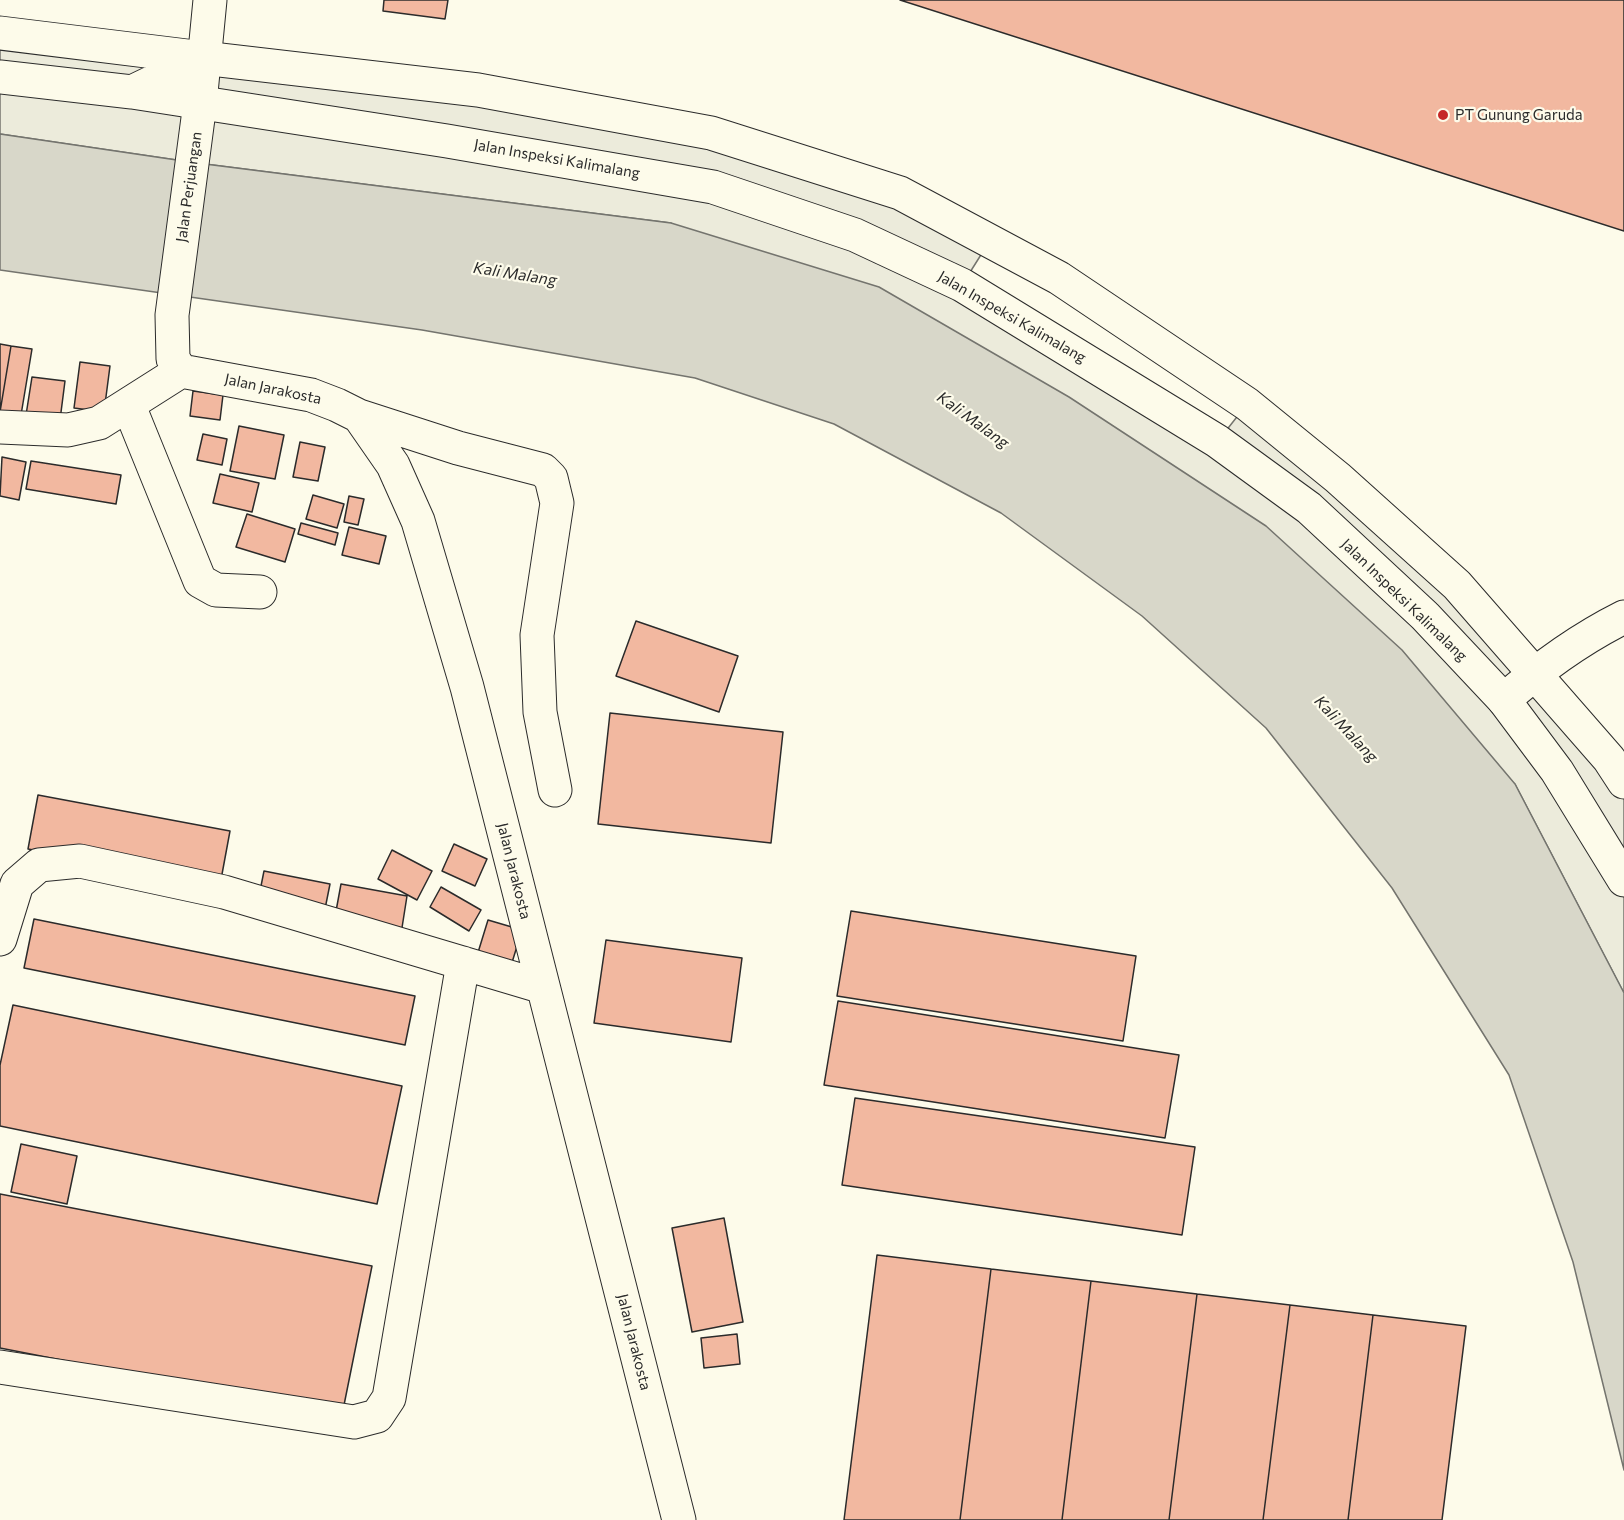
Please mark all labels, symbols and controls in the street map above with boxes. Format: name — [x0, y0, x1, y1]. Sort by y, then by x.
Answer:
place label: PT Gunung Garuda — [1455, 106, 1583, 124]
marker: PT Gunung Garuda — [1436, 108, 1450, 122]
street label: Jalan Perjuangan — [172, 131, 206, 243]
street label: Jalan Inspeksi Kalimalang — [473, 136, 641, 182]
water label: Kali Malang — [472, 258, 558, 290]
street label: Jalan Inspeksi Kalimalang — [935, 267, 1089, 367]
street label: Jalan Jarakosta — [223, 370, 323, 408]
water label: Kali Malang — [933, 388, 1013, 452]
street label: Jalan Inspeksi Kalimalang — [1337, 535, 1471, 665]
water label: Kali Malang — [1310, 692, 1382, 766]
street label: Jalan Jarakosta — [493, 821, 535, 921]
street label: Jalan Jarakosta — [613, 1292, 655, 1392]

